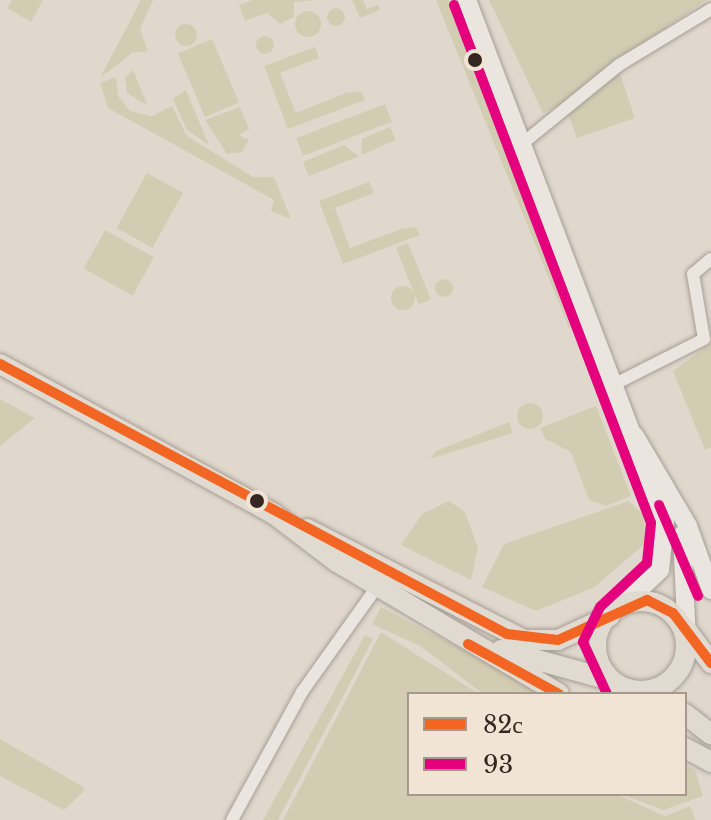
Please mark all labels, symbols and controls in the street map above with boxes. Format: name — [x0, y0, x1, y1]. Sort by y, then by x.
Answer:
unlabelled marker — [467, 52, 483, 68]
unlabelled marker — [249, 493, 265, 509]
legend — [407, 692, 687, 796]
text: 82с — [483, 710, 523, 739]
text: 93 — [483, 750, 513, 779]

